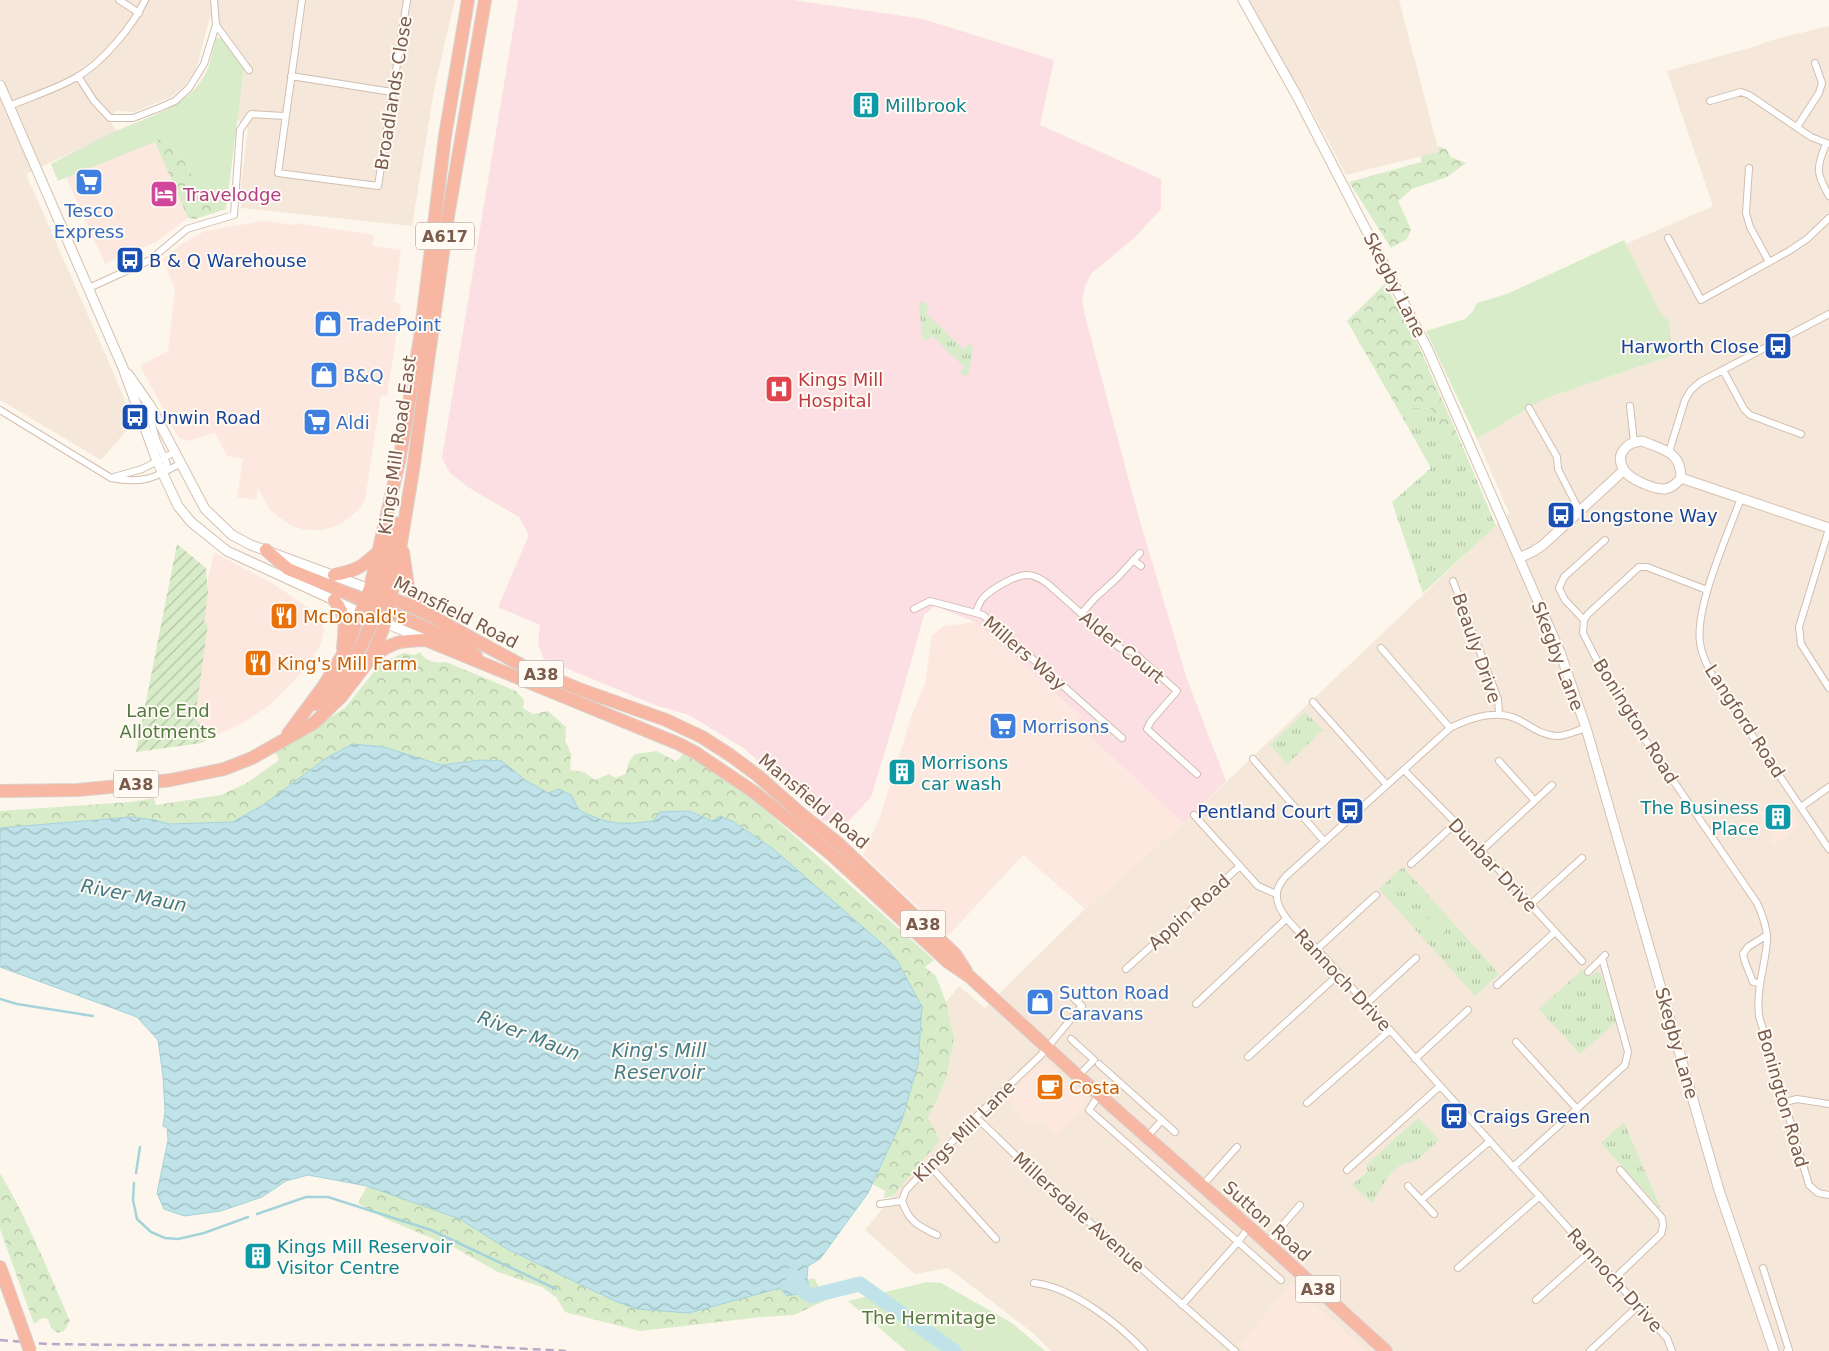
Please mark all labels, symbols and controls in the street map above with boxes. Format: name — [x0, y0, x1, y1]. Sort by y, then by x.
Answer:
street label: Broadlands Close — [370, 14, 416, 172]
building icon: Millbrook — [851, 90, 881, 120]
place label: Millbrook — [885, 95, 967, 116]
supermarket icon: Tesco Express — [74, 167, 104, 197]
hotel icon: Travelodge — [149, 179, 179, 209]
place label: Travelodge — [182, 184, 281, 205]
place label: Tesco Express — [54, 200, 124, 242]
road number: A617 — [416, 222, 474, 250]
street label: Skegby Lane — [1360, 229, 1430, 341]
bus stop icon: B & Q Warehouse — [115, 245, 145, 275]
place label: B & Q Warehouse — [149, 250, 307, 271]
shop icon: TradePoint — [313, 309, 343, 339]
place label: TradePoint — [346, 314, 441, 335]
bus stop icon: Harworth Close — [1763, 331, 1793, 361]
place label: Harworth Close — [1621, 336, 1759, 357]
street label: Kings Mill Road East — [374, 354, 420, 536]
shop icon: B&Q — [309, 360, 339, 390]
place label: B&Q — [343, 365, 384, 386]
place label: Kings Mill Hospital — [798, 369, 883, 411]
hospital icon: Kings Mill Hospital — [764, 374, 794, 404]
bus stop icon: Unwin Road — [120, 402, 150, 432]
place label: Unwin Road — [154, 407, 261, 428]
supermarket icon: Aldi — [302, 407, 332, 437]
place label: Aldi — [336, 412, 370, 433]
bus stop icon: Longstone Way — [1546, 500, 1576, 530]
place label: Longstone Way — [1580, 505, 1718, 526]
street label: Mansfield Road — [390, 572, 522, 652]
street label: Beauly Drive — [1448, 590, 1506, 706]
street label: Skegby Lane — [1528, 599, 1588, 713]
restaurant icon: McDonald's — [269, 601, 299, 631]
place label: McDonald's — [303, 606, 407, 627]
street label: Alder Court — [1076, 607, 1168, 687]
street label: Millers Way — [979, 611, 1071, 695]
restaurant icon: King's Mill Farm — [243, 648, 273, 678]
place label: King's Mill Farm — [277, 653, 417, 674]
street label: Bonington Road — [1589, 655, 1683, 787]
street label: Langford Road — [1701, 660, 1789, 782]
road number: A38 — [518, 661, 564, 688]
park label: Lane End Allotments — [120, 700, 216, 742]
supermarket icon: Morrisons — [988, 711, 1018, 741]
place label: Morrisons — [1022, 716, 1109, 737]
street label: Mansfield Road — [755, 749, 873, 853]
place label: Morrisons car wash — [921, 752, 1008, 794]
building icon: Morrisons car wash — [887, 757, 917, 787]
road number: A38 — [114, 771, 158, 798]
bus stop icon: Pentland Court — [1335, 796, 1365, 826]
place label: The Business Place — [1639, 797, 1759, 839]
place label: Pentland Court — [1197, 801, 1331, 822]
building icon: The Business Place — [1763, 802, 1793, 832]
street label: Dunbar Drive — [1444, 814, 1542, 916]
street label: Appin Road — [1144, 870, 1234, 954]
water label: River Maun — [79, 874, 189, 916]
road number: A38 — [900, 911, 946, 938]
street label: Rannoch Drive — [1290, 925, 1396, 1035]
place label: Sutton Road Caravans — [1059, 982, 1169, 1024]
street label: Skegby Lane — [1651, 985, 1703, 1101]
shop icon: Sutton Road Caravans — [1025, 987, 1055, 1017]
water label: River Maun — [475, 1005, 583, 1065]
street label: Bonington Road — [1753, 1026, 1813, 1170]
water label: King's Mill Reservoir — [611, 1039, 707, 1083]
cafe icon: Costa — [1035, 1072, 1065, 1102]
street label: Kings Mill Lane — [909, 1076, 1019, 1186]
place label: Costa — [1069, 1077, 1120, 1098]
bus stop icon: Craigs Green — [1439, 1101, 1469, 1131]
place label: Craigs Green — [1473, 1106, 1590, 1127]
street label: Millersdale Avenue — [1009, 1147, 1149, 1277]
street label: Sutton Road — [1219, 1176, 1315, 1266]
street label: Rannoch Drive — [1563, 1224, 1667, 1336]
place label: Kings Mill Reservoir Visitor Centre — [277, 1236, 453, 1278]
building icon: Kings Mill Reservoir Visitor Centre — [243, 1241, 273, 1271]
road number: A38 — [1296, 1276, 1340, 1302]
park label: The Hermitage — [861, 1307, 996, 1328]

